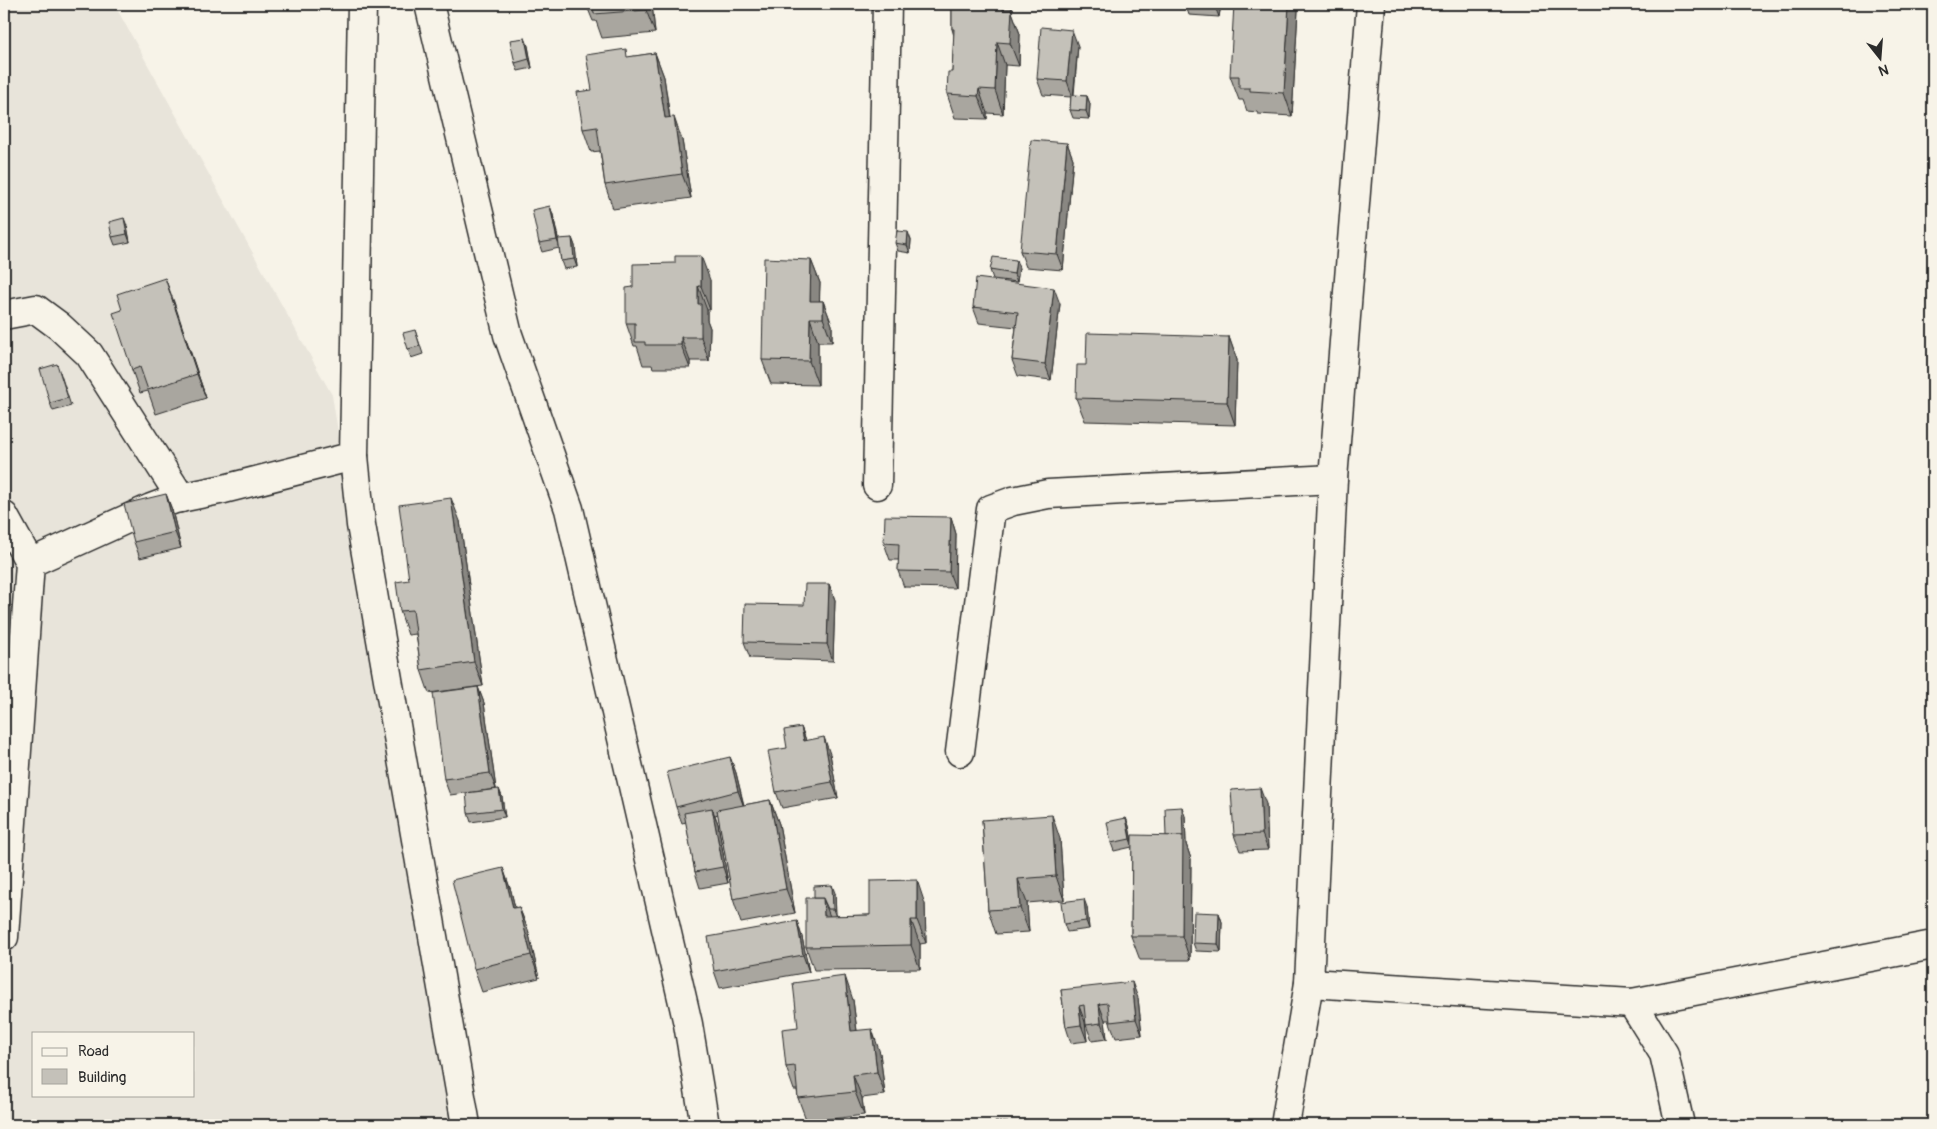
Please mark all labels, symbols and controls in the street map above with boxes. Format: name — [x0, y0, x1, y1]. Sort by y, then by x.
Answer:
north arrow — [1854, 32, 1904, 82]
text: N — [1877, 60, 1891, 79]
legend — [32, 1032, 195, 1096]
text: Road — [78, 1042, 109, 1061]
text: Building — [78, 1068, 126, 1087]

